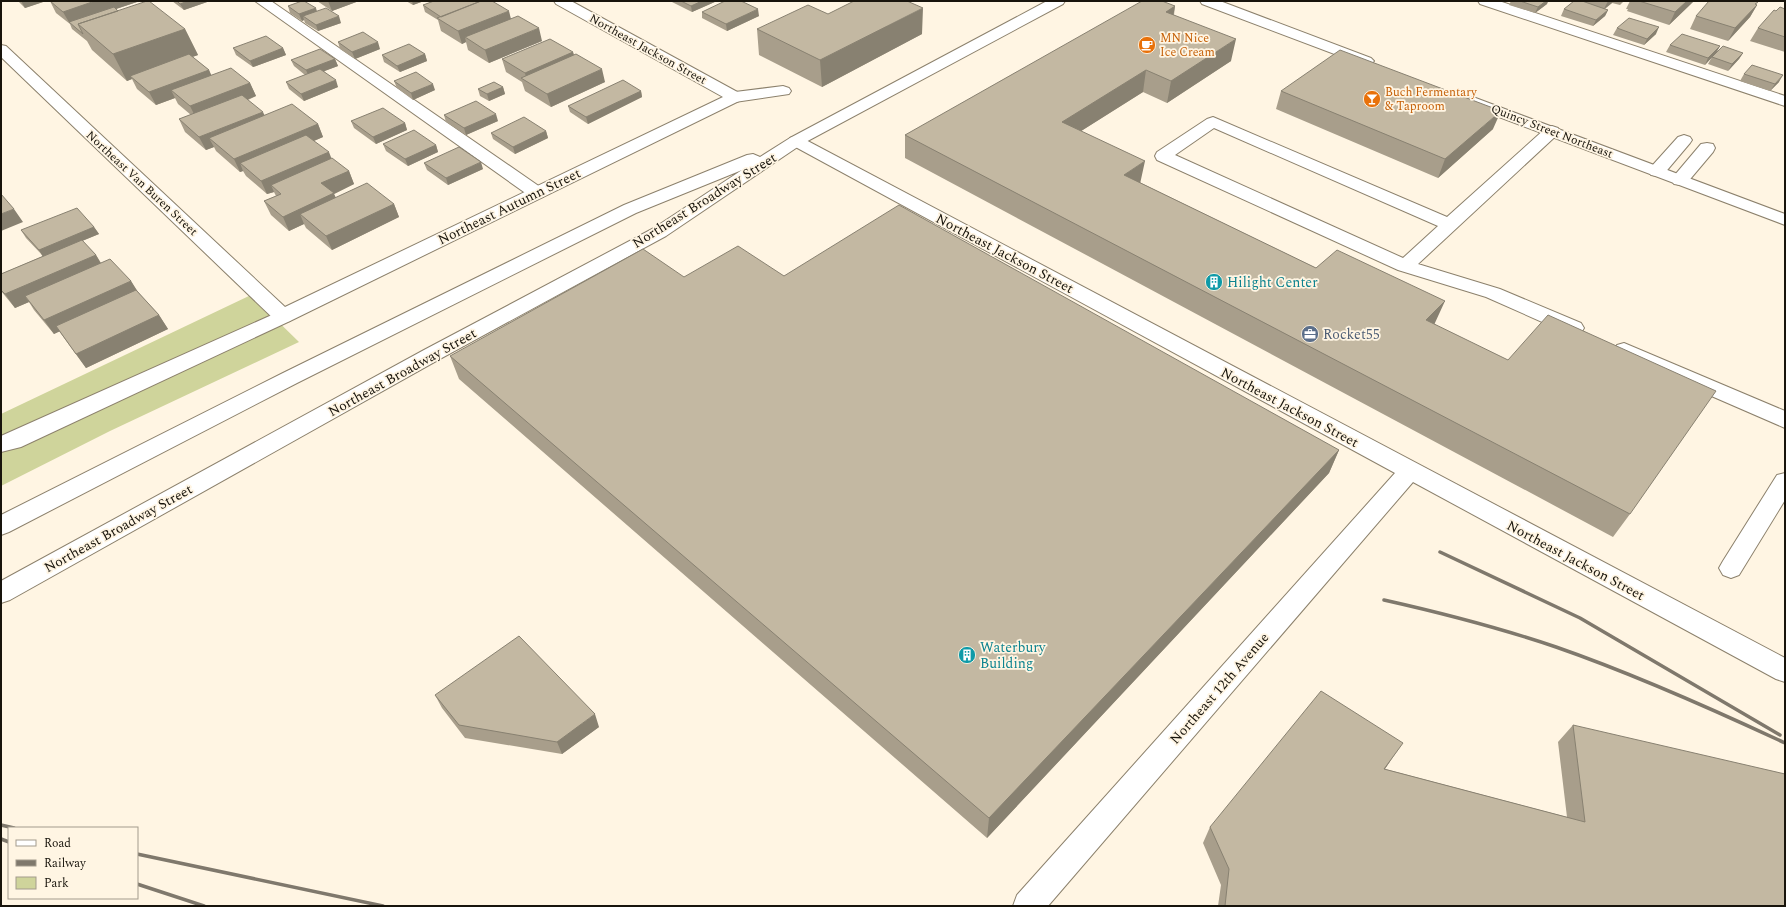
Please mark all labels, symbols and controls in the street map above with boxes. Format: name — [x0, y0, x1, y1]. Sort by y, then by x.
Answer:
street label: Northeast Jackson Street — [586, 9, 710, 90]
place label: MN Nice Ice Cream — [1160, 29, 1215, 62]
cafe icon: MN Nice Ice Cream — [1137, 35, 1157, 55]
place label: Buch Fermentary & Taproom — [1385, 83, 1478, 116]
bar icon: Buch Fermentary & Taproom — [1362, 89, 1382, 109]
street label: Quincy Street Northeast — [1488, 99, 1616, 163]
street label: Northeast Van Buren Street — [81, 126, 202, 240]
street label: Northeast Broadway Street — [628, 147, 781, 254]
street label: Northeast Autumn Street — [434, 163, 584, 250]
street label: Northeast Jackson Street — [932, 208, 1078, 299]
building icon: Hilight Center — [1204, 272, 1224, 292]
place label: Hilight Center — [1227, 272, 1318, 293]
street label: Northeast Broadway Street — [324, 323, 480, 422]
office icon: Rocket55 — [1300, 324, 1320, 344]
place label: Rocket55 — [1323, 324, 1380, 345]
street label: Northeast Jackson Street — [1217, 362, 1363, 453]
street label: Northeast Broadway Street — [40, 479, 196, 578]
street label: Northeast Jackson Street — [1503, 515, 1649, 606]
street label: Northeast 12th Avenue — [1165, 628, 1274, 749]
place label: Waterbury Building — [980, 637, 1047, 674]
building icon: Waterbury Building — [957, 645, 977, 665]
legend — [8, 827, 138, 899]
text: Road — [44, 834, 71, 853]
text: Railway — [44, 854, 87, 873]
text: Park — [44, 874, 69, 893]

